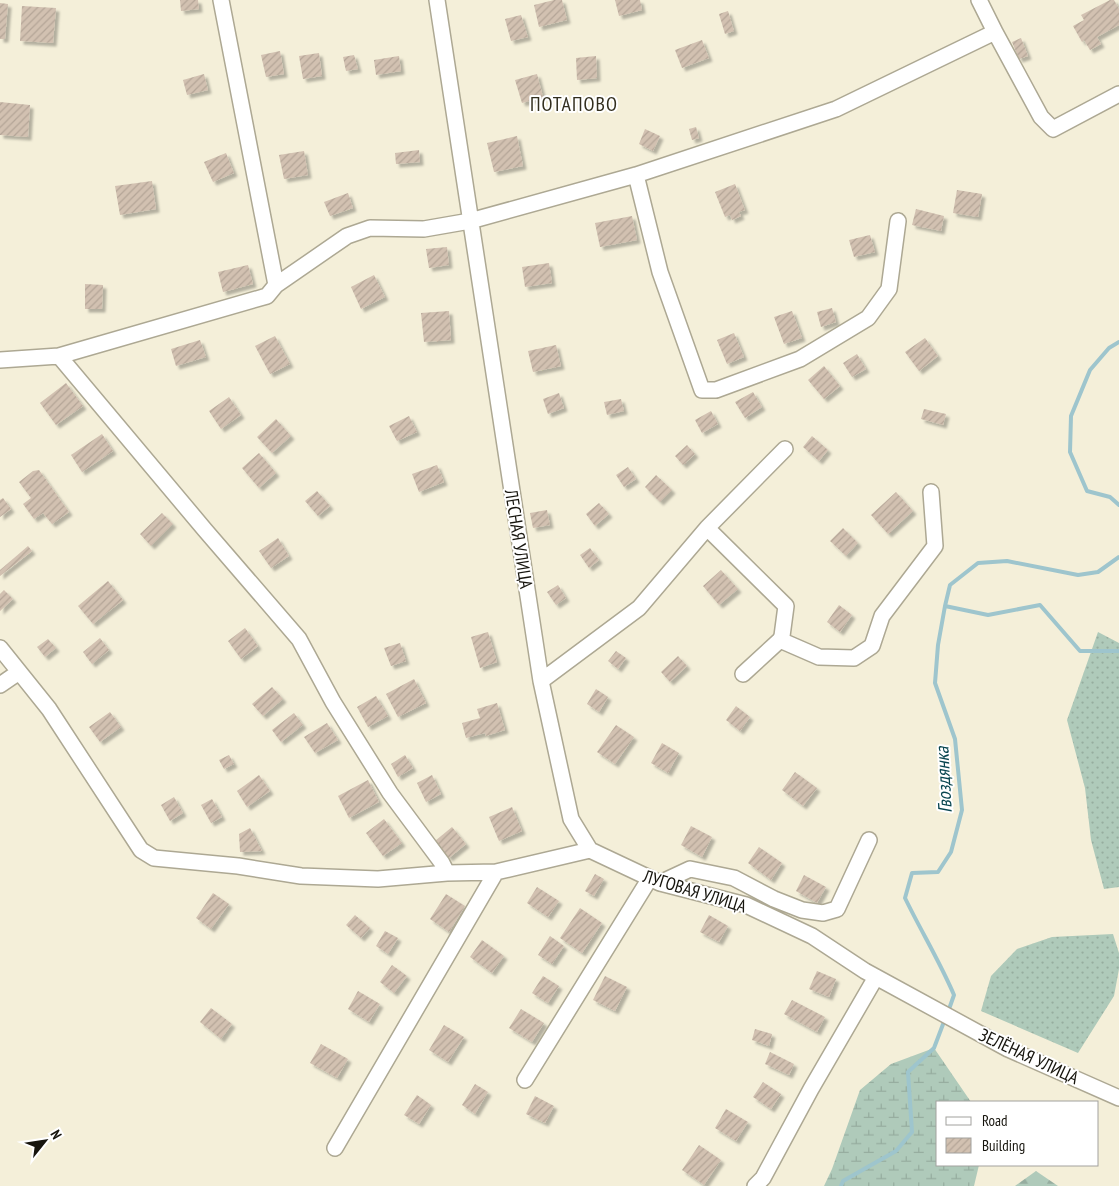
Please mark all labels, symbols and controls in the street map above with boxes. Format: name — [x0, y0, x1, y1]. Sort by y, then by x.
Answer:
district label: ПОТАПОВО — [530, 91, 618, 117]
street label: ЛЕСНАЯ УЛИЦА — [500, 487, 538, 591]
water label: Гвоздянка — [929, 745, 957, 814]
street label: ЛУГОВАЯ УЛИЦА — [640, 864, 750, 918]
street label: ЗЕЛЁНАЯ УЛИЦА — [975, 1023, 1083, 1089]
legend — [936, 1101, 1099, 1166]
text: Road — [982, 1111, 1008, 1130]
north arrow — [20, 1116, 70, 1166]
text: N — [47, 1127, 66, 1142]
text: Building — [982, 1136, 1025, 1155]

